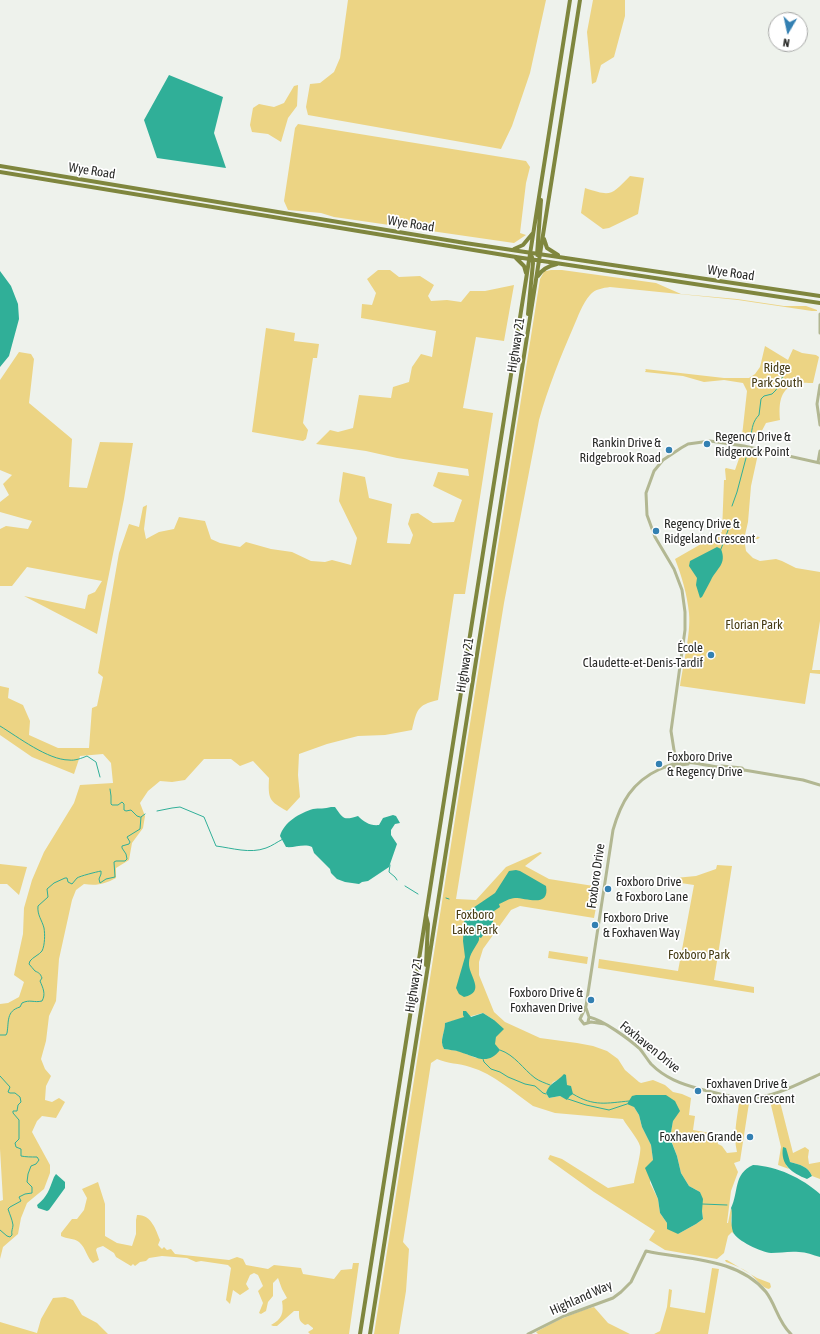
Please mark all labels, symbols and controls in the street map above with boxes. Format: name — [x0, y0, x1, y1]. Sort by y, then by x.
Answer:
north arrow — [768, 12, 808, 52]
text: N — [782, 36, 790, 49]
street label: Wye Road — [67, 160, 117, 182]
street label: Wye Road — [386, 213, 436, 235]
street label: Wye Road — [707, 262, 755, 284]
street label: Highway 21 — [504, 316, 528, 374]
park label: Ridge Park South — [751, 360, 803, 391]
place label: Regency Drive & Ridgerock Point — [715, 429, 791, 460]
place label: Rankin Drive & Ridgebrook Road — [580, 435, 661, 466]
marker: Regency Drive & Ridgerock Point — [702, 439, 712, 449]
marker: Rankin Drive & Ridgebrook Road — [664, 445, 674, 455]
place label: Regency Drive & Ridgeland Crescent — [664, 516, 756, 547]
marker: Regency Drive & Ridgeland Crescent — [651, 526, 661, 536]
park label: Florian Park — [725, 617, 783, 633]
street label: Highway 21 — [453, 636, 477, 694]
place label: École Claudette-et-Denis-Tardif — [583, 640, 703, 671]
marker: École Claudette-et-Denis-Tardif — [706, 650, 716, 660]
place label: Foxboro Drive & Regency Drive — [667, 749, 743, 780]
marker: Foxboro Drive & Regency Drive — [654, 759, 664, 769]
street label: Foxboro Drive — [584, 843, 608, 909]
place label: Foxboro Drive & Foxboro Lane — [616, 874, 688, 905]
marker: Foxboro Drive & Foxboro Lane — [603, 884, 613, 894]
park label: Foxboro Lake Park — [452, 907, 498, 938]
place label: Foxboro Drive & Foxhaven Way — [603, 910, 680, 941]
marker: Foxboro Drive & Foxhaven Way — [590, 920, 600, 930]
park label: Foxboro Park — [668, 947, 730, 963]
street label: Highway 21 — [402, 956, 426, 1014]
place label: Foxboro Drive & Foxhaven Drive — [509, 985, 583, 1016]
marker: Foxboro Drive & Foxhaven Drive — [586, 995, 596, 1005]
street label: Foxhaven Drive — [617, 1018, 683, 1076]
place label: Foxhaven Drive & Foxhaven Crescent — [706, 1076, 795, 1107]
marker: Foxhaven Drive & Foxhaven Crescent — [693, 1086, 703, 1096]
place label: Foxhaven Grande — [659, 1129, 742, 1145]
marker: Foxhaven Grande — [745, 1132, 755, 1142]
street label: Highland Way — [547, 1277, 615, 1319]

